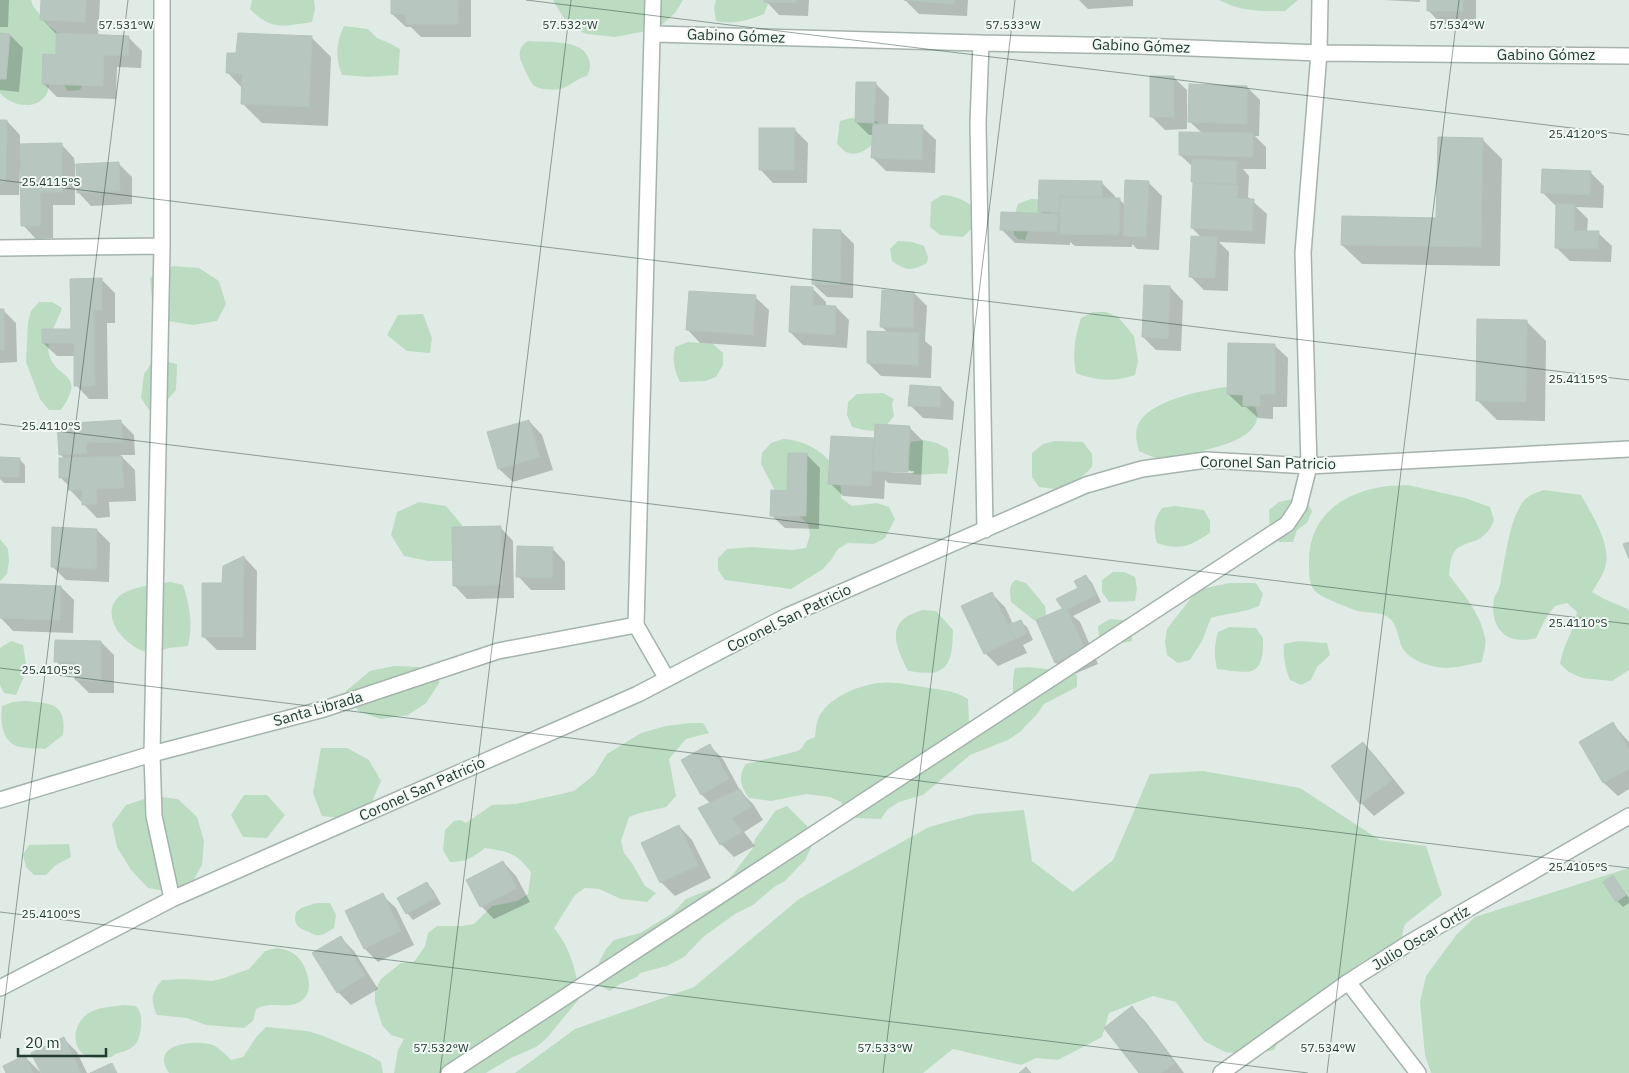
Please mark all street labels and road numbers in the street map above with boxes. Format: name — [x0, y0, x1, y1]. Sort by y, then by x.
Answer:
street label: Gabino Gómez — [687, 24, 786, 47]
street label: Gabino Gómez — [1092, 34, 1191, 57]
street label: Gabino Gómez — [1497, 45, 1595, 64]
street label: Coronel San Patricio — [1200, 452, 1336, 473]
street label: Coronel San Patricio — [724, 579, 854, 656]
street label: Santa Librada — [271, 687, 365, 730]
street label: Coronel San Patricio — [356, 752, 488, 825]
street label: Julio Oscar Ortíz — [1368, 901, 1473, 974]

